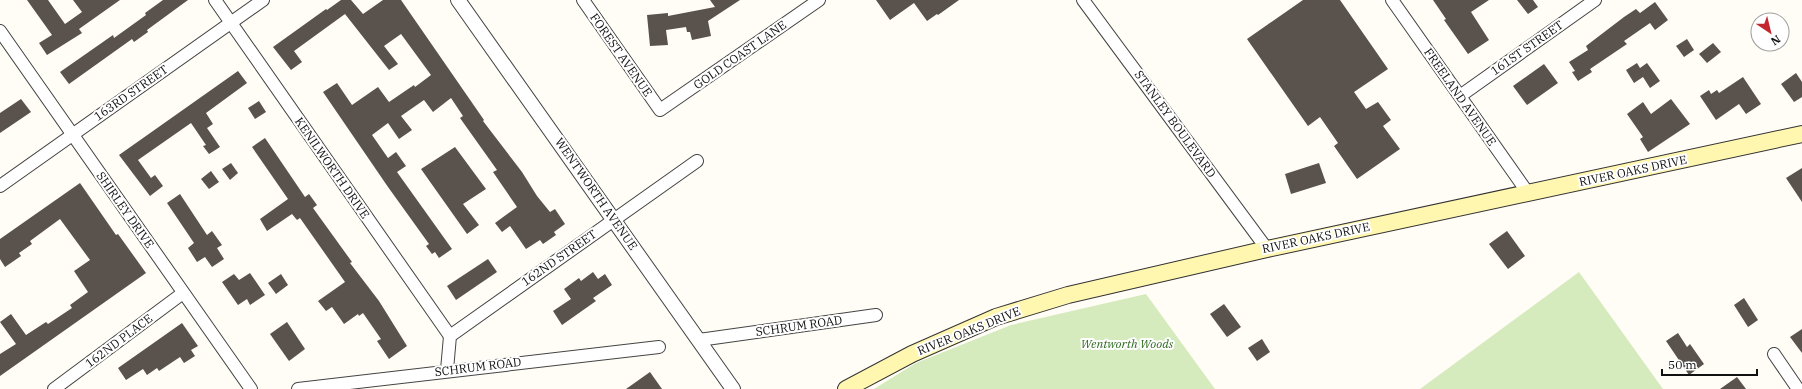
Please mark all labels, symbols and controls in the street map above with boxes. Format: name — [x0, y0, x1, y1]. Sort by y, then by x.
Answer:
street label: FOREST AVENUE — [587, 10, 656, 99]
north arrow — [1750, 12, 1790, 52]
street label: GOLD COAST LANE — [690, 17, 789, 92]
street label: 161ST STREET — [1488, 17, 1566, 78]
text: N — [1768, 32, 1783, 49]
street label: FREELAND AVENUE — [1421, 45, 1500, 149]
street label: 163RD STREET — [91, 61, 171, 124]
street label: STANLEY BOULEVARD — [1131, 67, 1219, 180]
street label: KENILWORTH DRIVE — [292, 114, 373, 221]
street label: WENTWORTH AVENUE — [552, 135, 641, 253]
street label: RIVER OAKS DRIVE — [1578, 152, 1688, 189]
street label: SHIRLEY DRIVE — [93, 169, 157, 251]
street label: RIVER OAKS DRIVE — [1261, 219, 1371, 256]
street label: 162ND STREET — [518, 226, 599, 289]
street label: RIVER OAKS DRIVE — [915, 303, 1023, 358]
street label: 162ND PLACE — [82, 310, 155, 371]
street label: SCHRUM ROAD — [755, 312, 843, 339]
park label: Wentworth Woods — [1081, 336, 1174, 351]
scale bar — [1662, 351, 1757, 377]
street label: SCHRUM ROAD — [434, 354, 522, 379]
text: 50 m — [1668, 357, 1697, 372]

